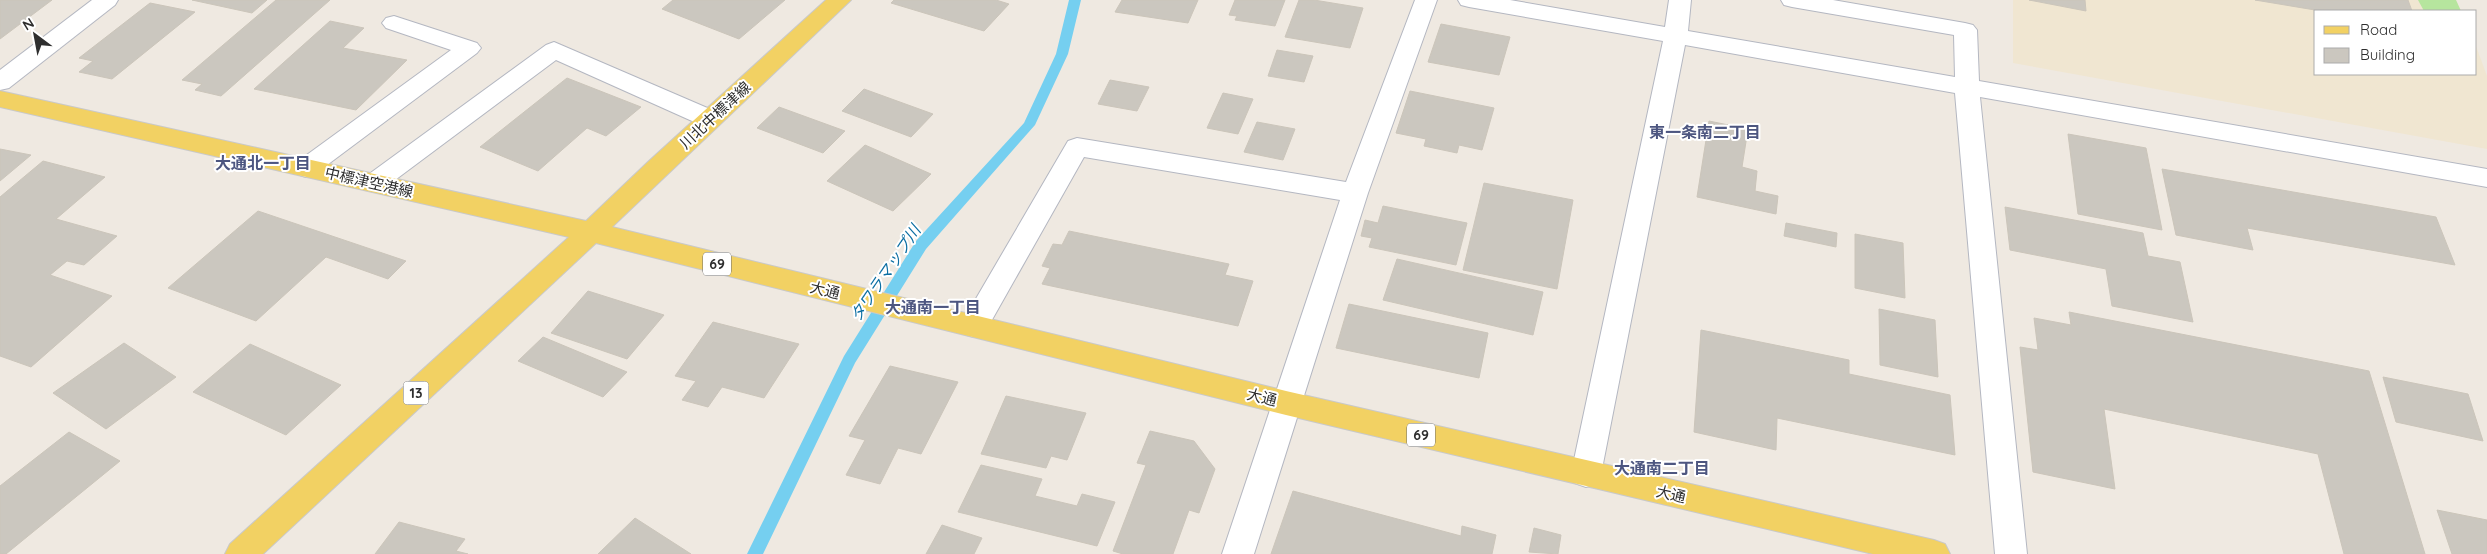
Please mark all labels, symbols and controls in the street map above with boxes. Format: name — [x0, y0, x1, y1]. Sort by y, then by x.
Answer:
north arrow — [10, 10, 60, 60]
legend — [2314, 10, 2477, 75]
text: N — [19, 14, 37, 34]
text: Road — [2360, 20, 2397, 39]
text: Building — [2360, 45, 2415, 64]
street label: 川北中標津線 — [676, 77, 754, 153]
district label: 東一条南二丁目 — [1649, 122, 1761, 142]
district label: 大通北一丁目 — [215, 153, 311, 173]
street label: 中標津空港線 — [323, 163, 415, 201]
water label: タワラマップ川 — [845, 219, 926, 325]
road number: 69 — [703, 252, 731, 276]
street label: 大通 — [808, 277, 842, 303]
district label: 大通南一丁目 — [885, 297, 981, 317]
road number: 13 — [404, 382, 428, 404]
street label: 大通 — [1245, 384, 1279, 410]
road number: 69 — [1407, 424, 1435, 446]
district label: 大通南二丁目 — [1614, 458, 1710, 478]
street label: 大通 — [1654, 481, 1688, 507]

